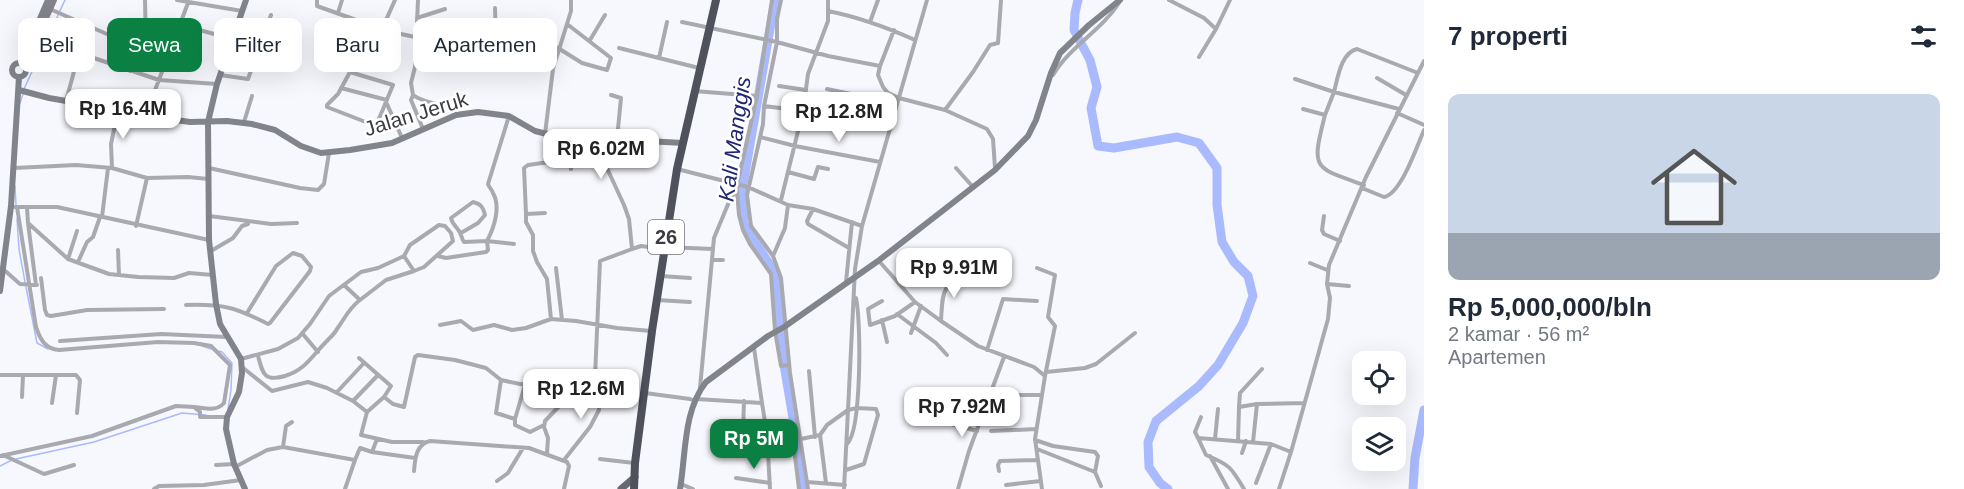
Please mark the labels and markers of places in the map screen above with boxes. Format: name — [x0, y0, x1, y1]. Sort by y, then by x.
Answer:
pin: Rp 16.4M — [61, 89, 185, 140]
pin: Rp 12.8M — [777, 92, 901, 143]
pin: Rp 6.02M — [539, 129, 663, 180]
pin: Rp 9.91M — [892, 248, 1016, 299]
pin: Rp 12.6M — [519, 369, 643, 420]
pin: Rp 7.92M — [900, 387, 1024, 438]
pin: Rp 5M — [712, 419, 796, 470]

